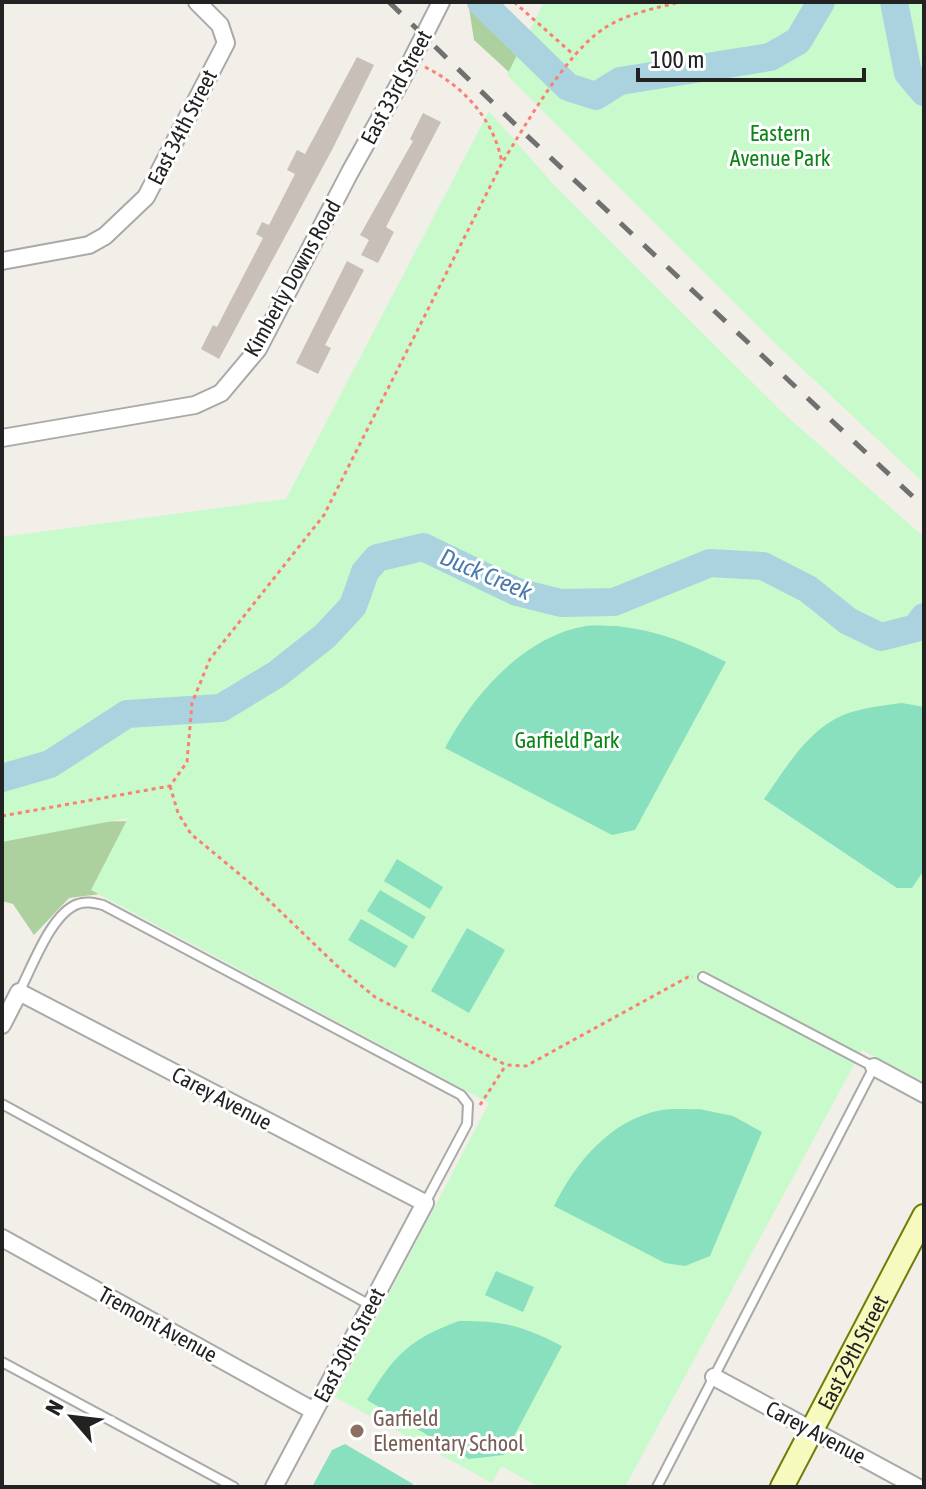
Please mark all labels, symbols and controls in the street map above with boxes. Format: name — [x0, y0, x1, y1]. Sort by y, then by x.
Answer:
street label: East 33rd Street — [355, 25, 437, 149]
scale bar — [638, 32, 864, 82]
text: 100 m — [650, 46, 704, 73]
street label: East 34th Street — [142, 65, 222, 189]
park label: Eastern Avenue Park — [730, 120, 831, 171]
street label: Kimberly Downs Road — [238, 195, 346, 361]
water label: Duck Creek — [436, 543, 536, 606]
park label: Garfield Park — [514, 727, 620, 753]
street label: Carey Avenue — [168, 1061, 276, 1135]
street label: Tremont Avenue — [94, 1281, 222, 1367]
street label: East 30th Street — [308, 1283, 390, 1407]
street label: East 29th Street — [812, 1291, 893, 1414]
north arrow — [32, 1377, 112, 1457]
street label: Carey Avenue — [762, 1395, 870, 1469]
text: N — [40, 1396, 69, 1419]
place label: Garfield Elementary School — [373, 1405, 524, 1456]
marker: Garfield Elementary School — [348, 1422, 366, 1440]

